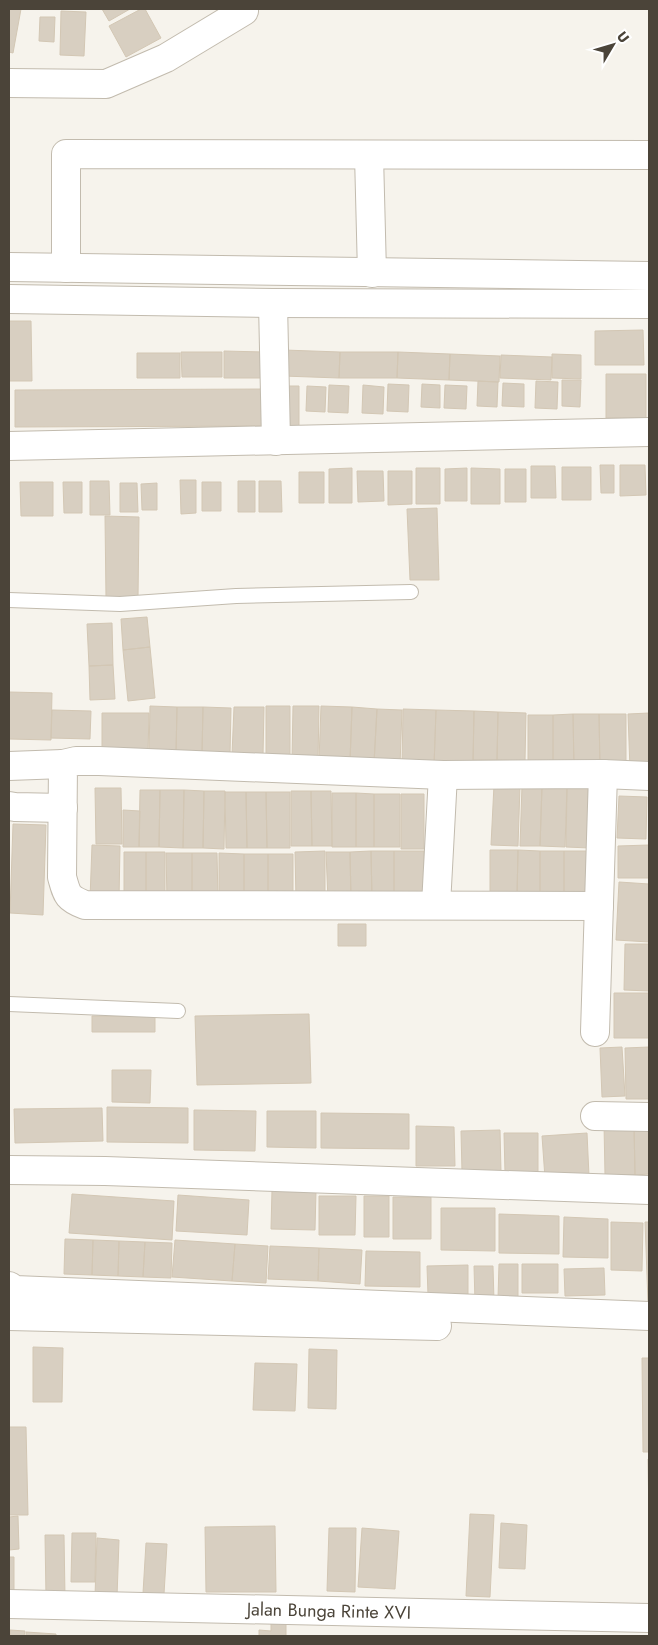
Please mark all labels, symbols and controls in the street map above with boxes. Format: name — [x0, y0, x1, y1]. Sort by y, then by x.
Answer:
north arrow — [588, 20, 638, 70]
text: U — [612, 27, 634, 47]
street label: Jalan Bunga Rinte XVI — [245, 1596, 411, 1626]

